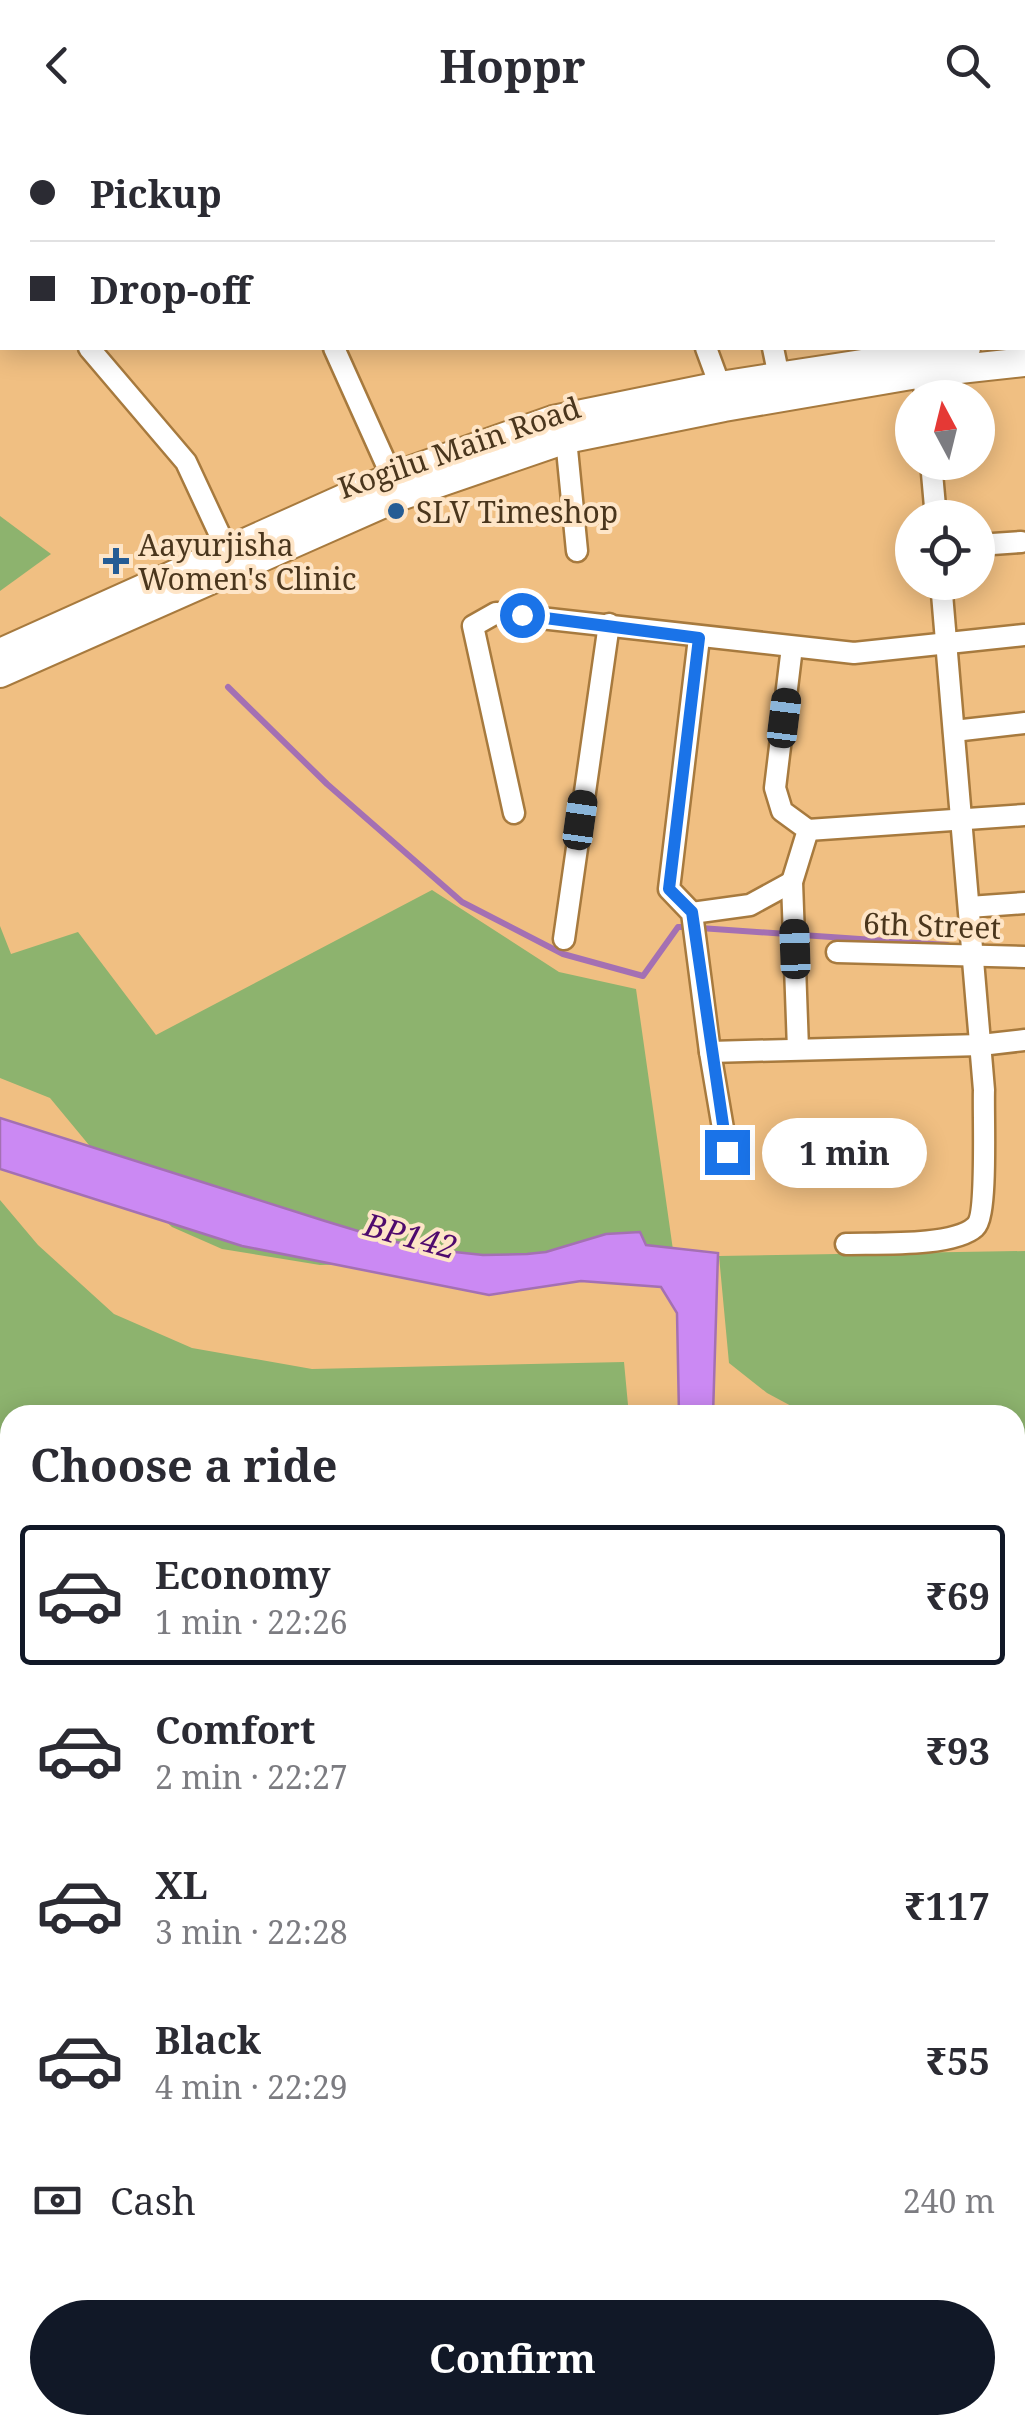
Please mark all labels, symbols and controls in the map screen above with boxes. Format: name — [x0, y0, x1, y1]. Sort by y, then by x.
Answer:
text: Hoppr — [439, 35, 586, 96]
icon: back — [30, 38, 85, 93]
icon: search — [940, 38, 995, 93]
text: Pickup — [90, 167, 222, 219]
text: Drop-off — [90, 263, 251, 315]
north arrow — [895, 380, 995, 480]
map controls — [895, 380, 995, 600]
street label: Kogilu Main Road — [332, 386, 586, 508]
place label: SLV Timeshop — [416, 491, 618, 532]
marker: SLV Timeshop — [385, 500, 407, 522]
button: locate — [895, 500, 995, 600]
place label: Aayurjisha Women's Clinic — [138, 524, 356, 599]
marker: Aayurjisha Women's Clinic — [103, 548, 129, 574]
route start — [500, 593, 545, 638]
car — [765, 686, 803, 750]
car — [561, 788, 599, 852]
street label: 6th Street — [862, 902, 1002, 948]
car — [779, 918, 811, 980]
callout: 1 min — [762, 1117, 927, 1187]
route end — [705, 1130, 750, 1175]
text: 1 min — [799, 1131, 890, 1174]
water label: BP142 — [359, 1202, 462, 1268]
text: Choose a ride — [30, 1434, 338, 1495]
text: Economy — [155, 1548, 331, 1600]
icon: car — [35, 1550, 125, 1640]
text: ₹69 — [926, 1569, 990, 1621]
text: 1 min · 22:26 — [155, 1600, 348, 1643]
text: Comfort — [155, 1703, 315, 1755]
icon: car — [35, 1705, 125, 1795]
text: ₹93 — [926, 1724, 990, 1776]
text: 2 min · 22:27 — [155, 1755, 348, 1798]
text: XL — [155, 1858, 208, 1910]
icon: car — [35, 1860, 125, 1950]
text: ₹117 — [904, 1879, 990, 1931]
text: 3 min · 22:28 — [155, 1910, 348, 1953]
text: Black — [155, 2013, 261, 2065]
icon: car — [35, 2015, 125, 2105]
text: ₹55 — [926, 2034, 990, 2086]
text: 4 min · 22:29 — [155, 2065, 348, 2108]
icon: cash — [30, 2173, 85, 2228]
text: Cash — [110, 2174, 196, 2226]
text: 240 m — [903, 2179, 995, 2222]
button: Confirm — [30, 2300, 995, 2415]

